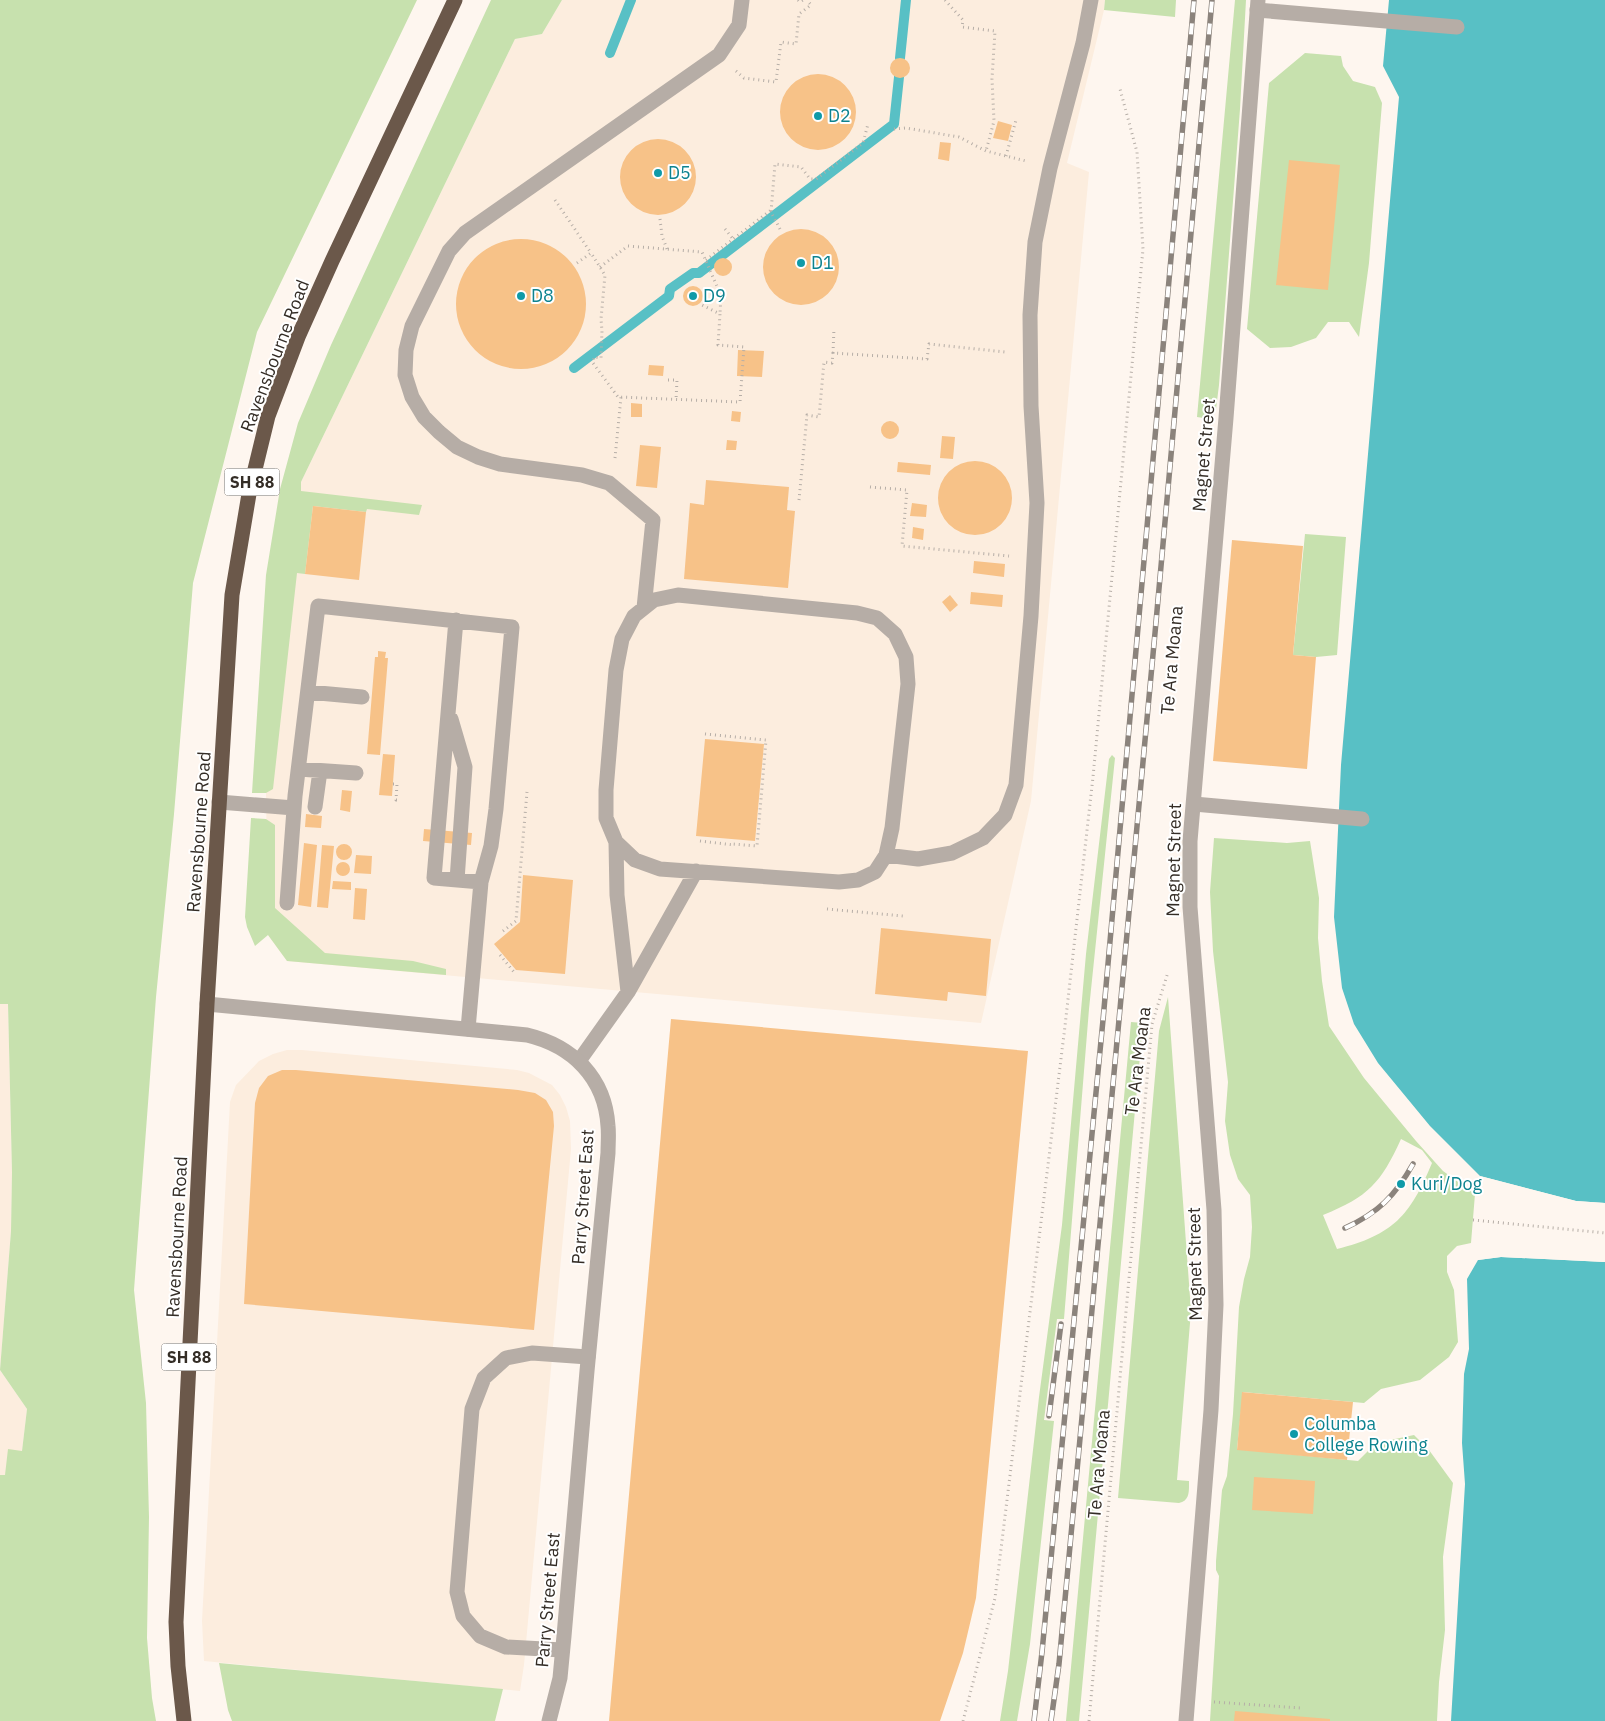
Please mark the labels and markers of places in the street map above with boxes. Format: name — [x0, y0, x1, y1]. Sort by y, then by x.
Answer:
place label: D2 — [828, 104, 851, 127]
marker: D2 — [812, 110, 824, 122]
place label: D5 — [668, 161, 691, 184]
marker: D5 — [652, 167, 664, 179]
place label: D1 — [811, 251, 834, 274]
marker: D1 — [795, 257, 807, 269]
place label: D8 — [531, 284, 554, 307]
place label: D9 — [703, 284, 726, 307]
marker: D8 — [515, 290, 527, 302]
marker: D9 — [687, 290, 699, 302]
place label: Kuri/Dog — [1411, 1172, 1483, 1195]
marker: Kuri/Dog — [1395, 1178, 1407, 1190]
place label: Columba College Rowing — [1304, 1412, 1428, 1456]
marker: Columba College Rowing — [1288, 1428, 1300, 1440]

